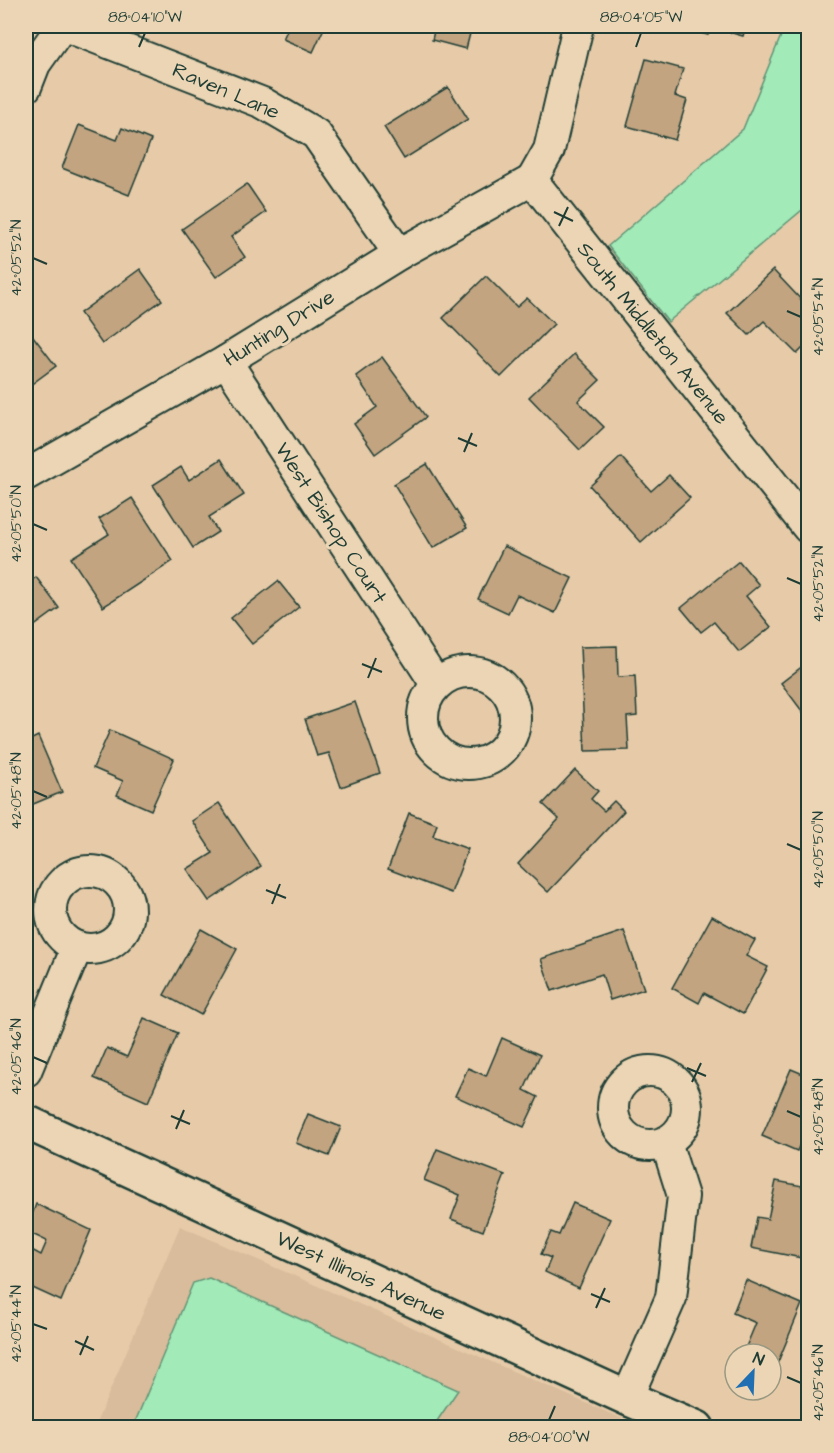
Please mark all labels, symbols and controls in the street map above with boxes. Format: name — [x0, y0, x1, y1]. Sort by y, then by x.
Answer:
text: 88°04'10"W — [108, 7, 182, 28]
text: 88°04'05"W — [600, 7, 682, 28]
street label: Raven Lane — [168, 55, 284, 127]
text: 42°05'52"N — [6, 220, 27, 296]
street label: South Middleton Avenue — [570, 235, 736, 431]
text: 42°05'54"N — [808, 278, 829, 356]
street label: Hunting Drive — [218, 282, 341, 375]
street label: West Bishop Court — [267, 437, 394, 610]
text: 42°05'50"N — [6, 485, 27, 563]
text: 42°05'52"N — [808, 546, 829, 622]
text: 42°05'48"N — [6, 752, 27, 830]
text: 42°05'50"N — [808, 811, 829, 889]
text: 42°05'46"N — [6, 1018, 27, 1096]
text: 42°05'48"N — [808, 1078, 829, 1156]
street label: West Illinois Avenue — [271, 1224, 451, 1328]
text: 42°05'44"N — [6, 1285, 27, 1363]
north arrow — [723, 1342, 783, 1402]
text: 42°05'46"N — [808, 1344, 829, 1422]
text: N — [750, 1347, 767, 1371]
text: 88°04'00"W — [508, 1427, 590, 1448]

